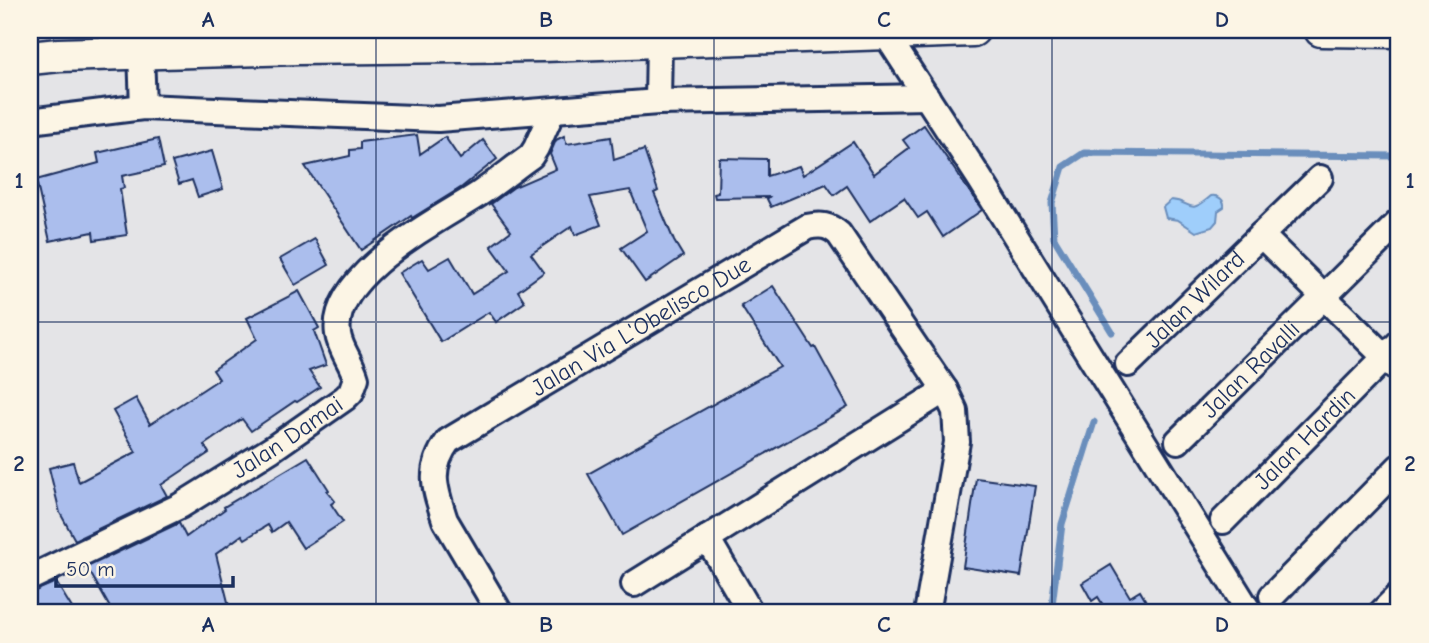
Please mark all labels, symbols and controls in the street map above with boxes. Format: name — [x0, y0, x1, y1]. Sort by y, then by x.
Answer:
text: A — [202, 6, 215, 33]
text: B — [539, 6, 553, 33]
text: C — [877, 6, 891, 33]
text: D — [1215, 6, 1229, 33]
text: 1 — [14, 167, 24, 194]
text: 1 — [1405, 167, 1415, 194]
street label: Jalan Wilard — [1139, 245, 1250, 354]
street label: Jalan Via L'Obelisco Due — [526, 250, 756, 402]
street label: Jalan Ravalli — [1196, 315, 1305, 424]
street label: Jalan Hardin — [1248, 382, 1361, 495]
street label: Jalan Damai — [227, 390, 348, 484]
text: 2 — [13, 450, 25, 477]
text: 2 — [1404, 450, 1416, 477]
scale bar — [56, 545, 233, 589]
text: 50 m — [66, 557, 115, 581]
text: A — [202, 611, 215, 638]
text: B — [539, 611, 553, 638]
text: C — [877, 611, 891, 638]
text: D — [1215, 611, 1229, 638]

